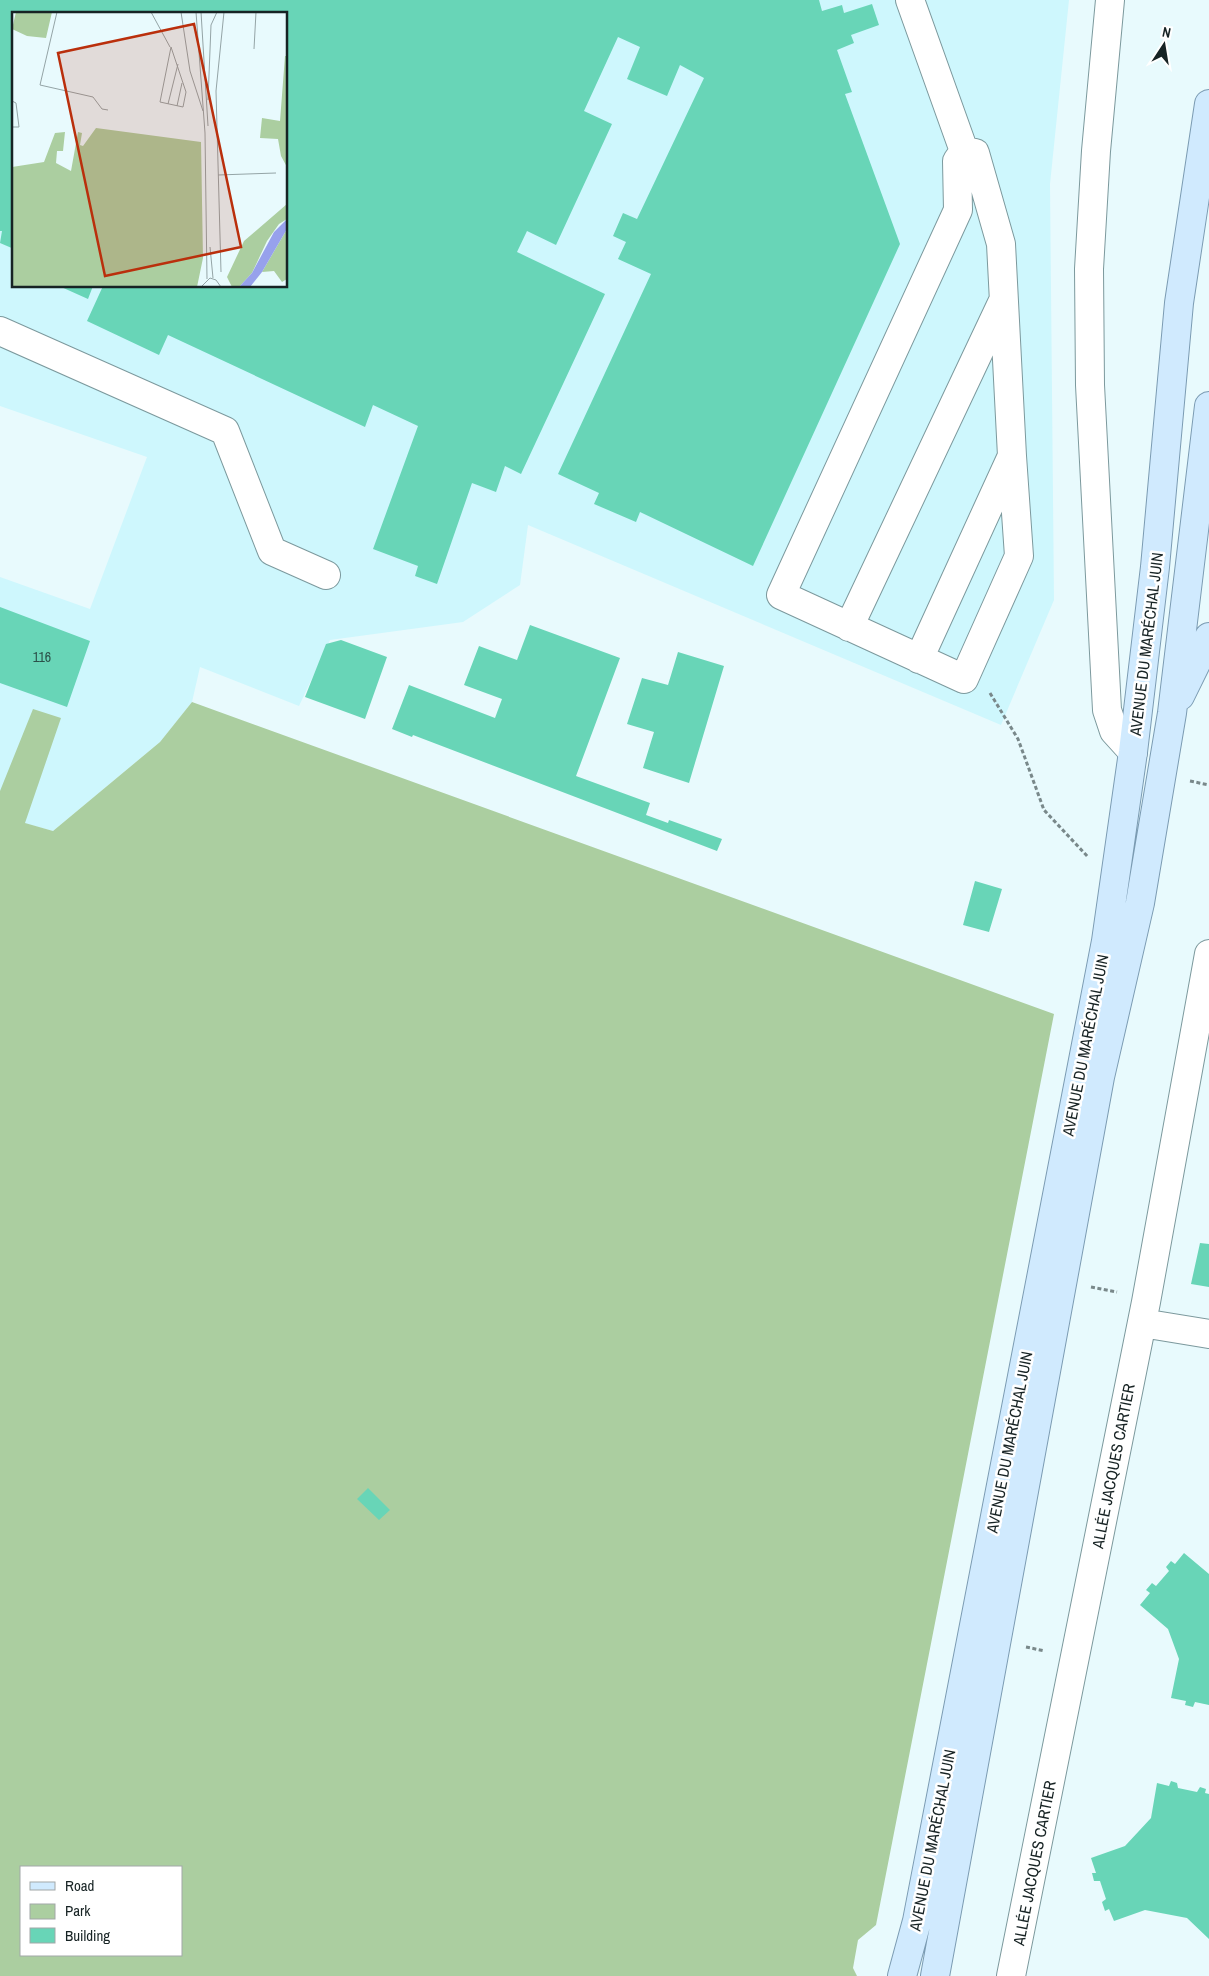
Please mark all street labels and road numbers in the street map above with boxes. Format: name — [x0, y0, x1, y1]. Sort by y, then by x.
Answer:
street label: AVENUE DU MARÉCHAL JUIN — [1124, 551, 1168, 738]
street label: AVENUE DU MARÉCHAL JUIN — [1056, 952, 1113, 1139]
street label: AVENUE DU MARÉCHAL JUIN — [980, 1349, 1037, 1536]
street label: ALLÉE JACQUES CARTIER — [1086, 1381, 1140, 1551]
street label: AVENUE DU MARÉCHAL JUIN — [903, 1747, 960, 1934]
street label: ALLÉE JACQUES CARTIER — [1007, 1778, 1061, 1948]

